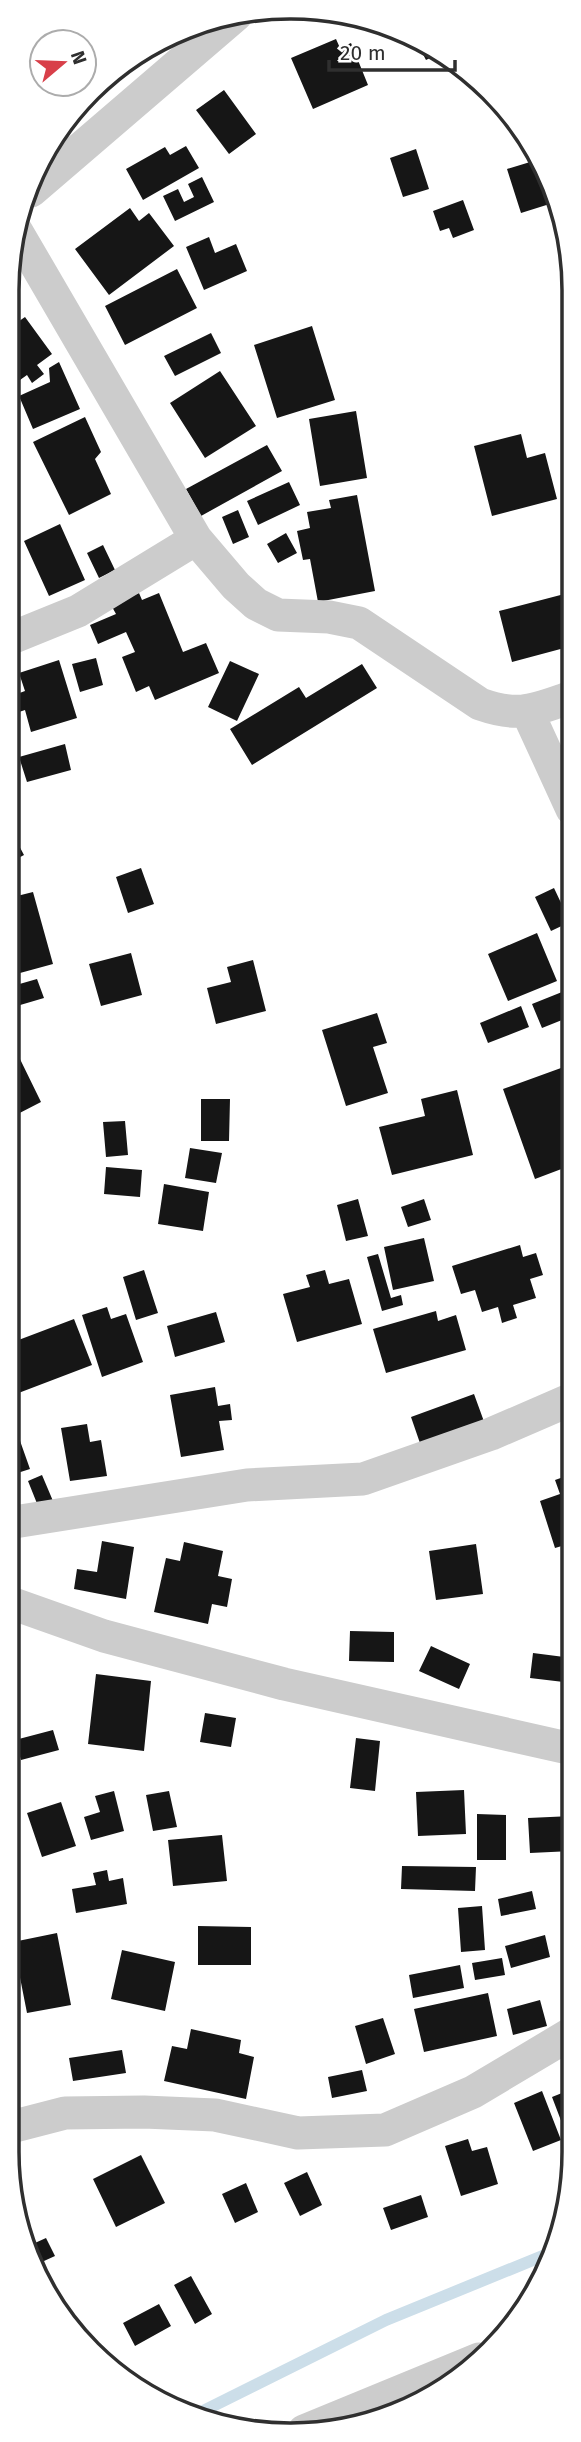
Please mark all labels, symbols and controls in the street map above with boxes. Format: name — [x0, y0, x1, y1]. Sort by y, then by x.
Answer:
north arrow — [28, 28, 98, 98]
scale bar — [329, 28, 455, 72]
text: 20 m — [340, 40, 386, 66]
text: N — [66, 48, 92, 67]

